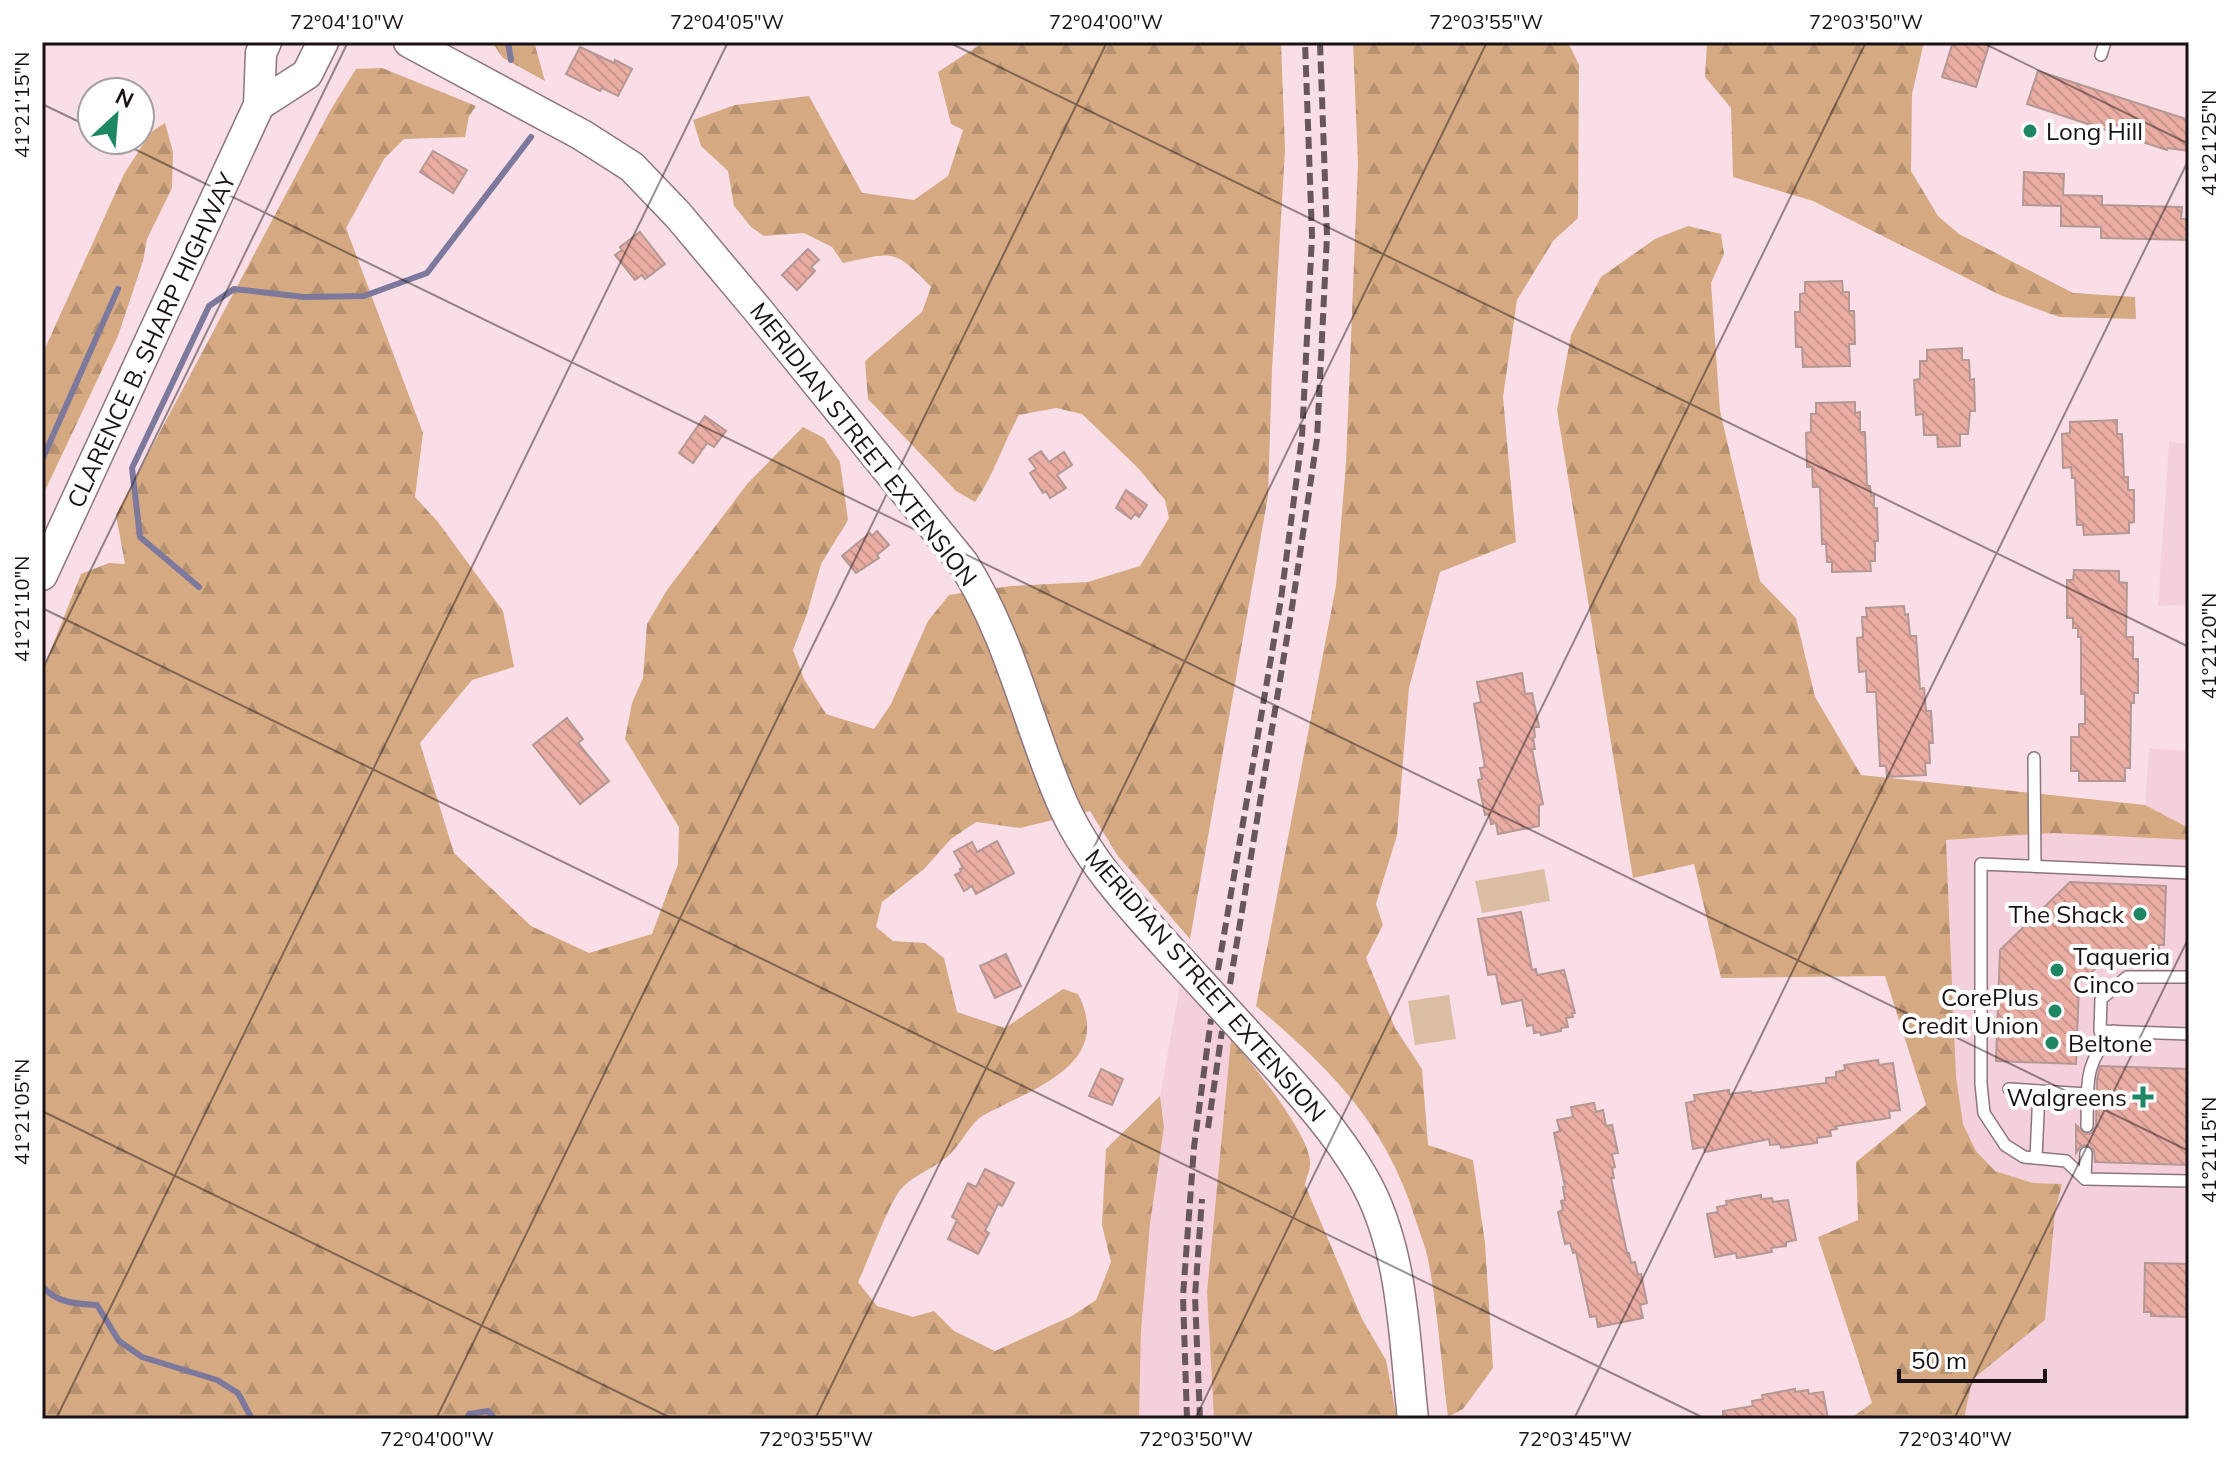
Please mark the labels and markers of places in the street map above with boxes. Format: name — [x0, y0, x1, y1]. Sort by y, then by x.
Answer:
place label: Long Hill — [2046, 116, 2143, 146]
marker: Long Hill — [2021, 122, 2039, 140]
place label: The Shack — [2008, 899, 2125, 929]
marker: The Shack — [2131, 905, 2149, 923]
place label: Taqueria Cinco — [2073, 941, 2170, 999]
marker: Taqueria Cinco — [2048, 961, 2066, 979]
place label: CorePlus Credit Union — [1901, 982, 2039, 1040]
marker: CorePlus Credit Union — [2046, 1002, 2064, 1020]
place label: Beltone — [2068, 1028, 2152, 1058]
marker: Beltone — [2043, 1034, 2061, 1052]
place label: Walgreens — [2006, 1082, 2127, 1112]
marker: Walgreens — [2134, 1088, 2152, 1106]

